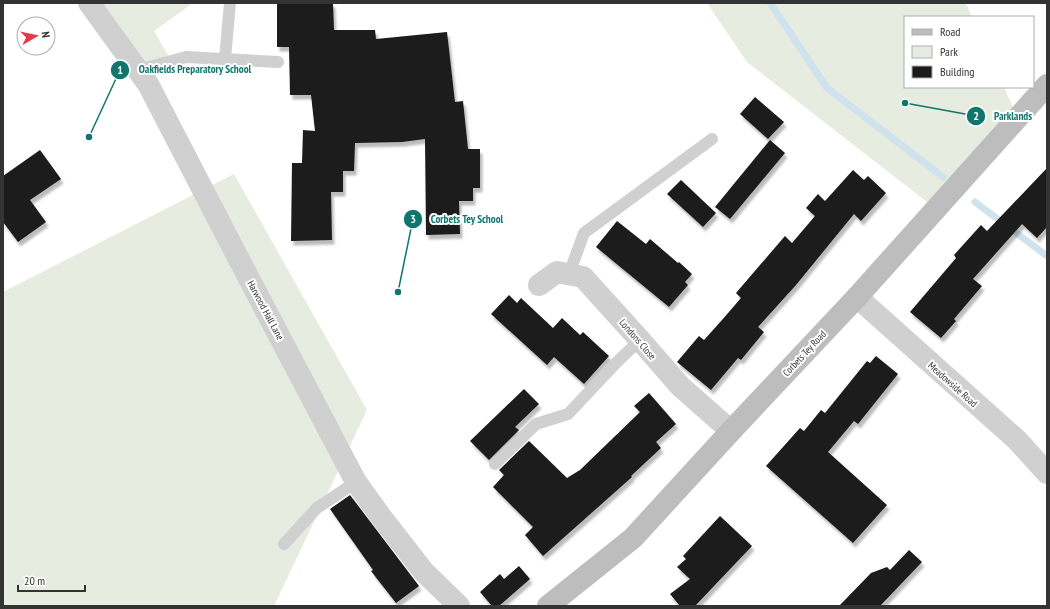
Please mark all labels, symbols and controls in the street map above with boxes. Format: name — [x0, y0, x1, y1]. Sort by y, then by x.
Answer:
north arrow — [16, 16, 56, 56]
legend — [904, 16, 1034, 88]
text: Road — [940, 24, 960, 39]
text: N — [38, 30, 53, 39]
text: Park — [940, 44, 958, 59]
callout: Oakfields Preparatory School — [110, 58, 259, 81]
text: 1 — [117, 62, 123, 77]
text: Oakfields Preparatory School — [139, 62, 252, 76]
text: Building — [940, 64, 975, 79]
callout: Parklands — [966, 105, 1040, 128]
text: 2 — [973, 108, 979, 123]
text: Parklands — [994, 109, 1032, 123]
callout: Corbets Tey School — [403, 208, 512, 231]
text: 3 — [410, 211, 416, 226]
text: Corbets Tey School — [431, 212, 504, 226]
street label: Harwood Hall Lane — [244, 278, 287, 342]
street label: Londons Close — [616, 316, 659, 362]
street label: Corbets Tey Road — [780, 328, 829, 379]
street label: Meadowside Road — [925, 359, 980, 410]
scale bar — [18, 567, 85, 593]
text: 20 m — [24, 573, 45, 588]

